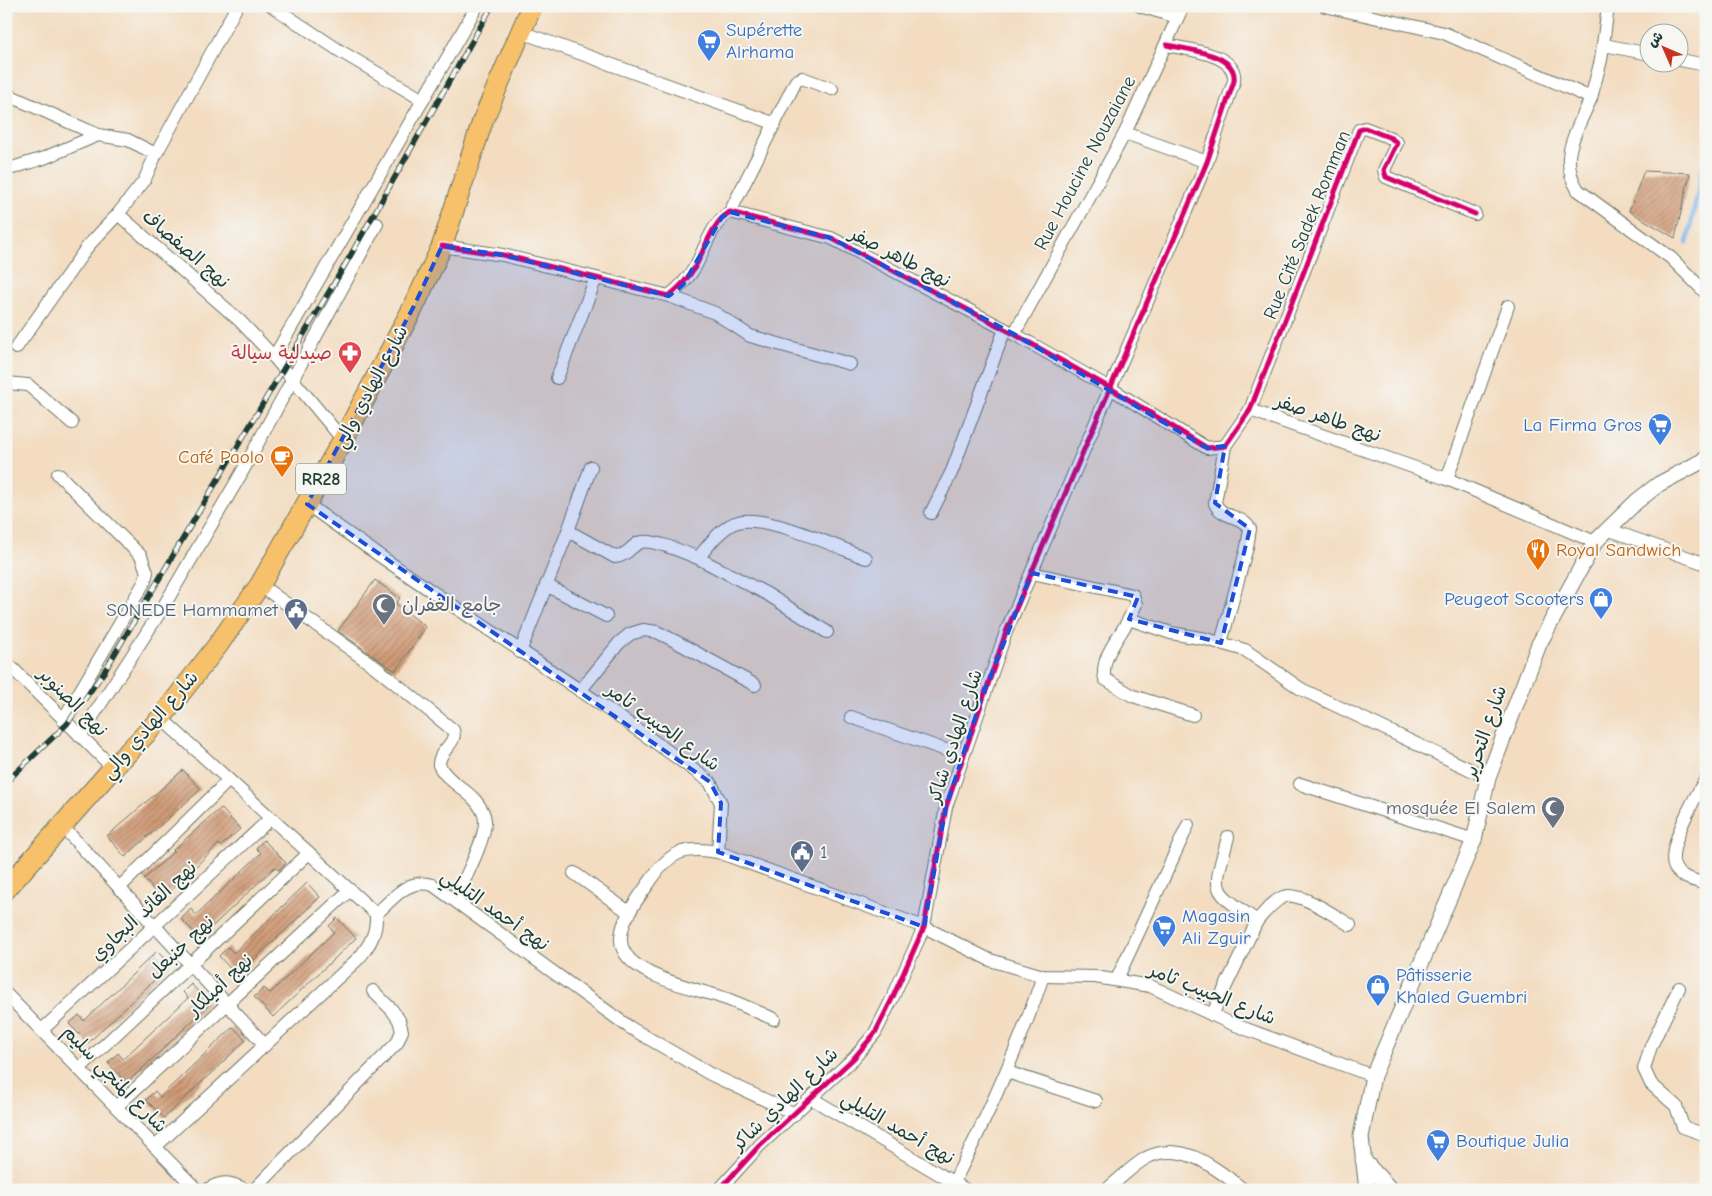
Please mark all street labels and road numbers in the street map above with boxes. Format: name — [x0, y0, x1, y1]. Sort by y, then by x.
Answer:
street label: Rue Houcine Nouzaiane — [1030, 72, 1140, 254]
street label: Rue Cité Sadek Romman — [1259, 127, 1355, 323]
street label: نهج الصفصاف — [137, 205, 234, 294]
street label: نهج طاهر صفر — [843, 221, 954, 293]
street label: شارع الهادي والي — [329, 322, 417, 455]
street label: نهج طاهر صفر — [1270, 389, 1384, 447]
road number: RR28 — [296, 464, 346, 494]
street label: نهج الصنوبر — [32, 661, 112, 742]
street label: شارع الهادي والي — [97, 666, 207, 787]
street label: شارع الهادي شاكر — [922, 667, 990, 808]
street label: شارع الحبيب ثامر — [599, 677, 724, 777]
street label: شارع التحرير — [1458, 683, 1513, 784]
street label: نهج القائد البجاوي — [86, 856, 204, 968]
street label: نهج أحمد التليلي — [434, 864, 553, 960]
street label: نهج حنبعل — [143, 911, 219, 984]
street label: نهج أميلكار — [181, 949, 258, 1023]
street label: شارع الحبيب ثامر — [1143, 958, 1279, 1031]
street label: شارع المنجي سليم — [54, 1021, 172, 1141]
street label: شارع الهادي شاكر — [726, 1043, 845, 1159]
street label: نهج أحمد التليلي — [835, 1087, 959, 1174]

